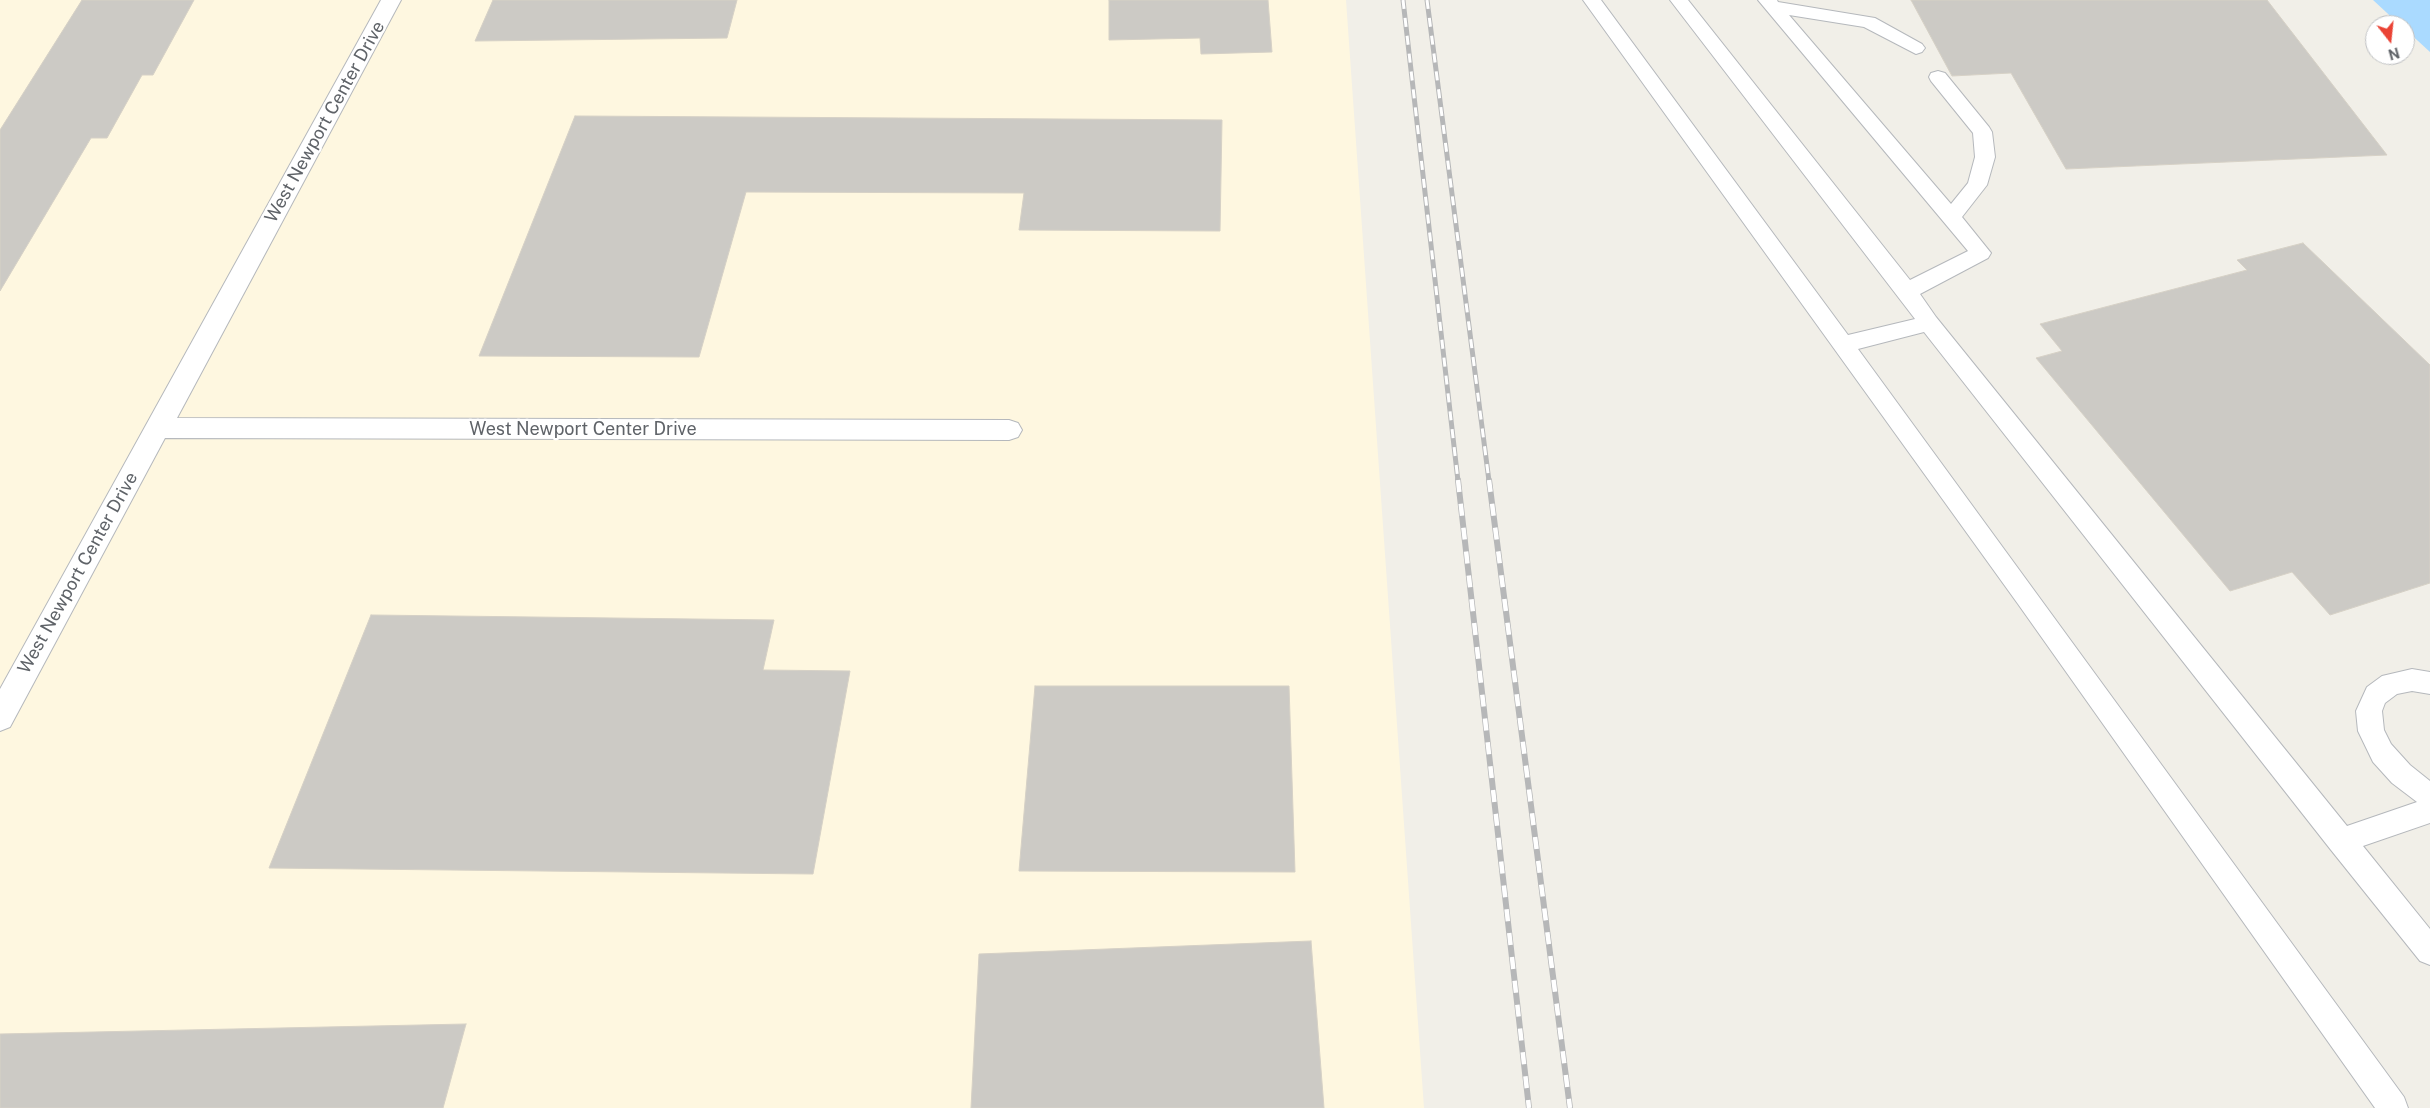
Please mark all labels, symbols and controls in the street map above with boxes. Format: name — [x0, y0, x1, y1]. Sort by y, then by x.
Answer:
north arrow — [2365, 15, 2415, 65]
street label: West Newport Center Drive — [260, 17, 390, 227]
text: N — [2386, 44, 2401, 63]
street label: West Newport Center Drive — [469, 418, 697, 440]
street label: West Newport Center Drive — [13, 468, 143, 678]

